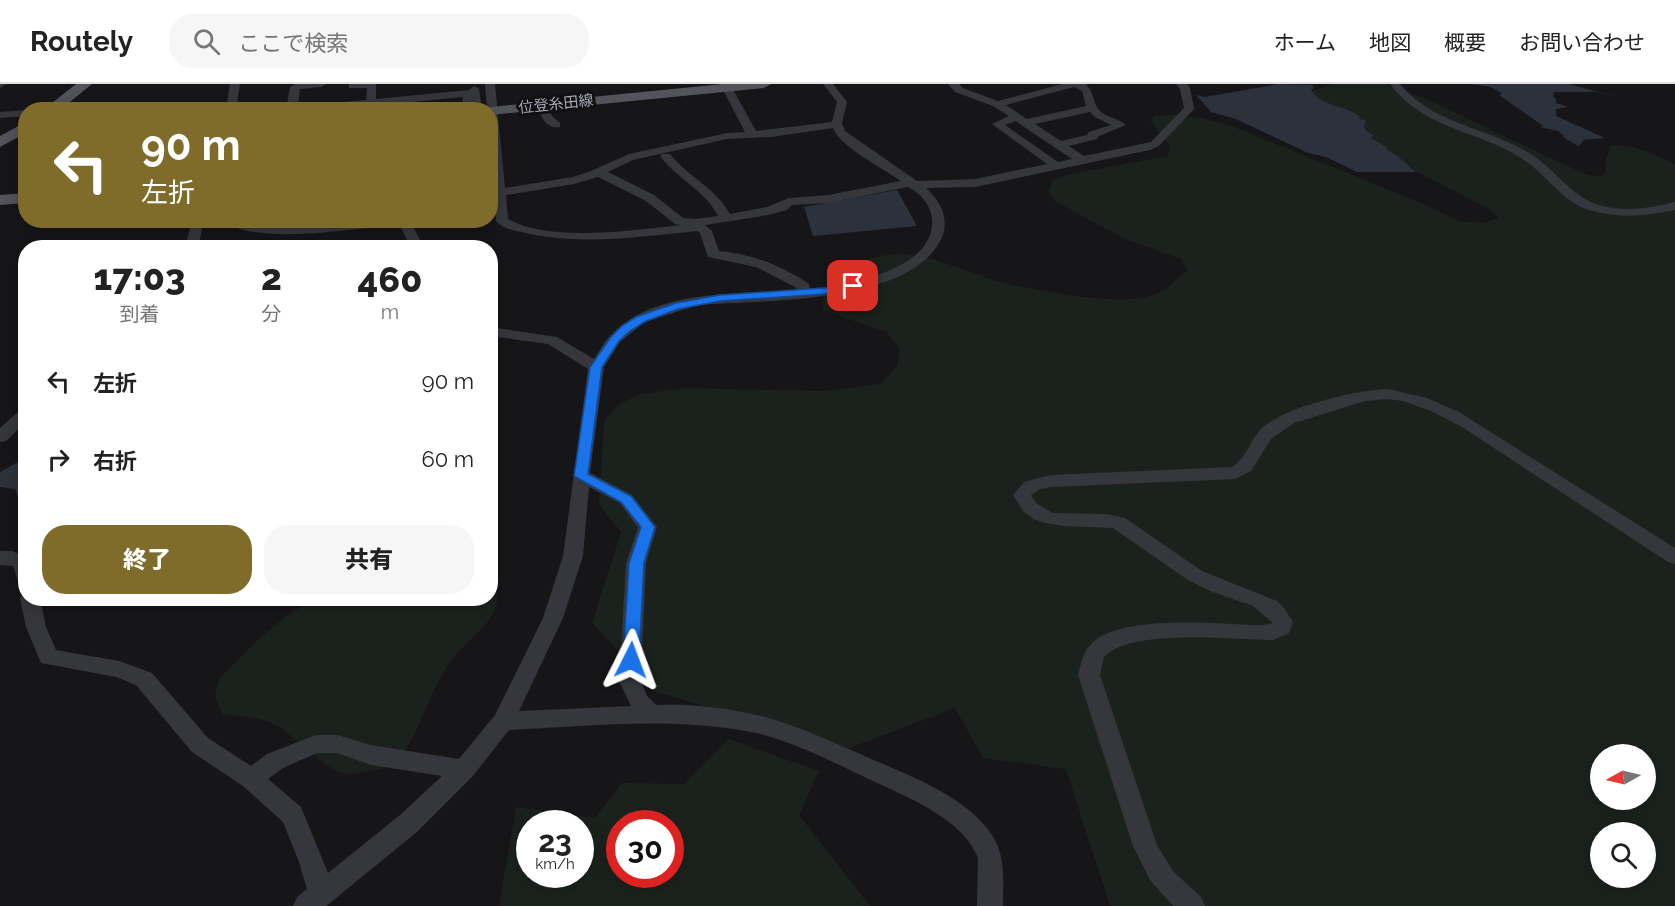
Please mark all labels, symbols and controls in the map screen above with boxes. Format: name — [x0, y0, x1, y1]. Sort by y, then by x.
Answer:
search box — [169, 14, 589, 68]
text: Routely — [30, 25, 133, 58]
icon: search — [190, 25, 223, 58]
text: ここで検索 — [238, 30, 348, 56]
text: ホーム — [1274, 30, 1336, 55]
text: 地図 — [1369, 30, 1411, 55]
text: 概要 — [1444, 30, 1486, 55]
text: お問い合わせ — [1519, 30, 1645, 55]
street label: 位登糸田線 — [518, 91, 594, 117]
text: 90 m — [141, 121, 241, 170]
icon: left — [42, 126, 120, 204]
text: 左折 — [141, 177, 195, 208]
text: 17:03 — [94, 256, 185, 298]
text: 2 — [261, 256, 282, 298]
text: 460 — [358, 258, 422, 300]
pin — [827, 260, 878, 311]
icon: arrive — [836, 269, 869, 302]
text: m — [381, 300, 399, 324]
text: 到着 — [120, 302, 160, 326]
text: 分 — [262, 302, 282, 326]
icon: left — [42, 365, 75, 398]
text: 90 m — [422, 368, 474, 394]
text: 左折 — [93, 370, 137, 396]
icon: right — [42, 443, 75, 476]
text: 60 m — [421, 446, 474, 472]
text: 右折 — [93, 448, 137, 474]
button: 終了 — [42, 525, 252, 594]
button: 共有 — [264, 525, 474, 594]
position arrow — [599, 628, 663, 692]
north arrow — [1590, 744, 1656, 810]
map controls — [1590, 744, 1656, 888]
speed limit sign: 30 — [606, 810, 684, 888]
button: search — [1590, 822, 1656, 888]
text: 23 — [538, 824, 572, 859]
text: km/h — [535, 855, 575, 873]

